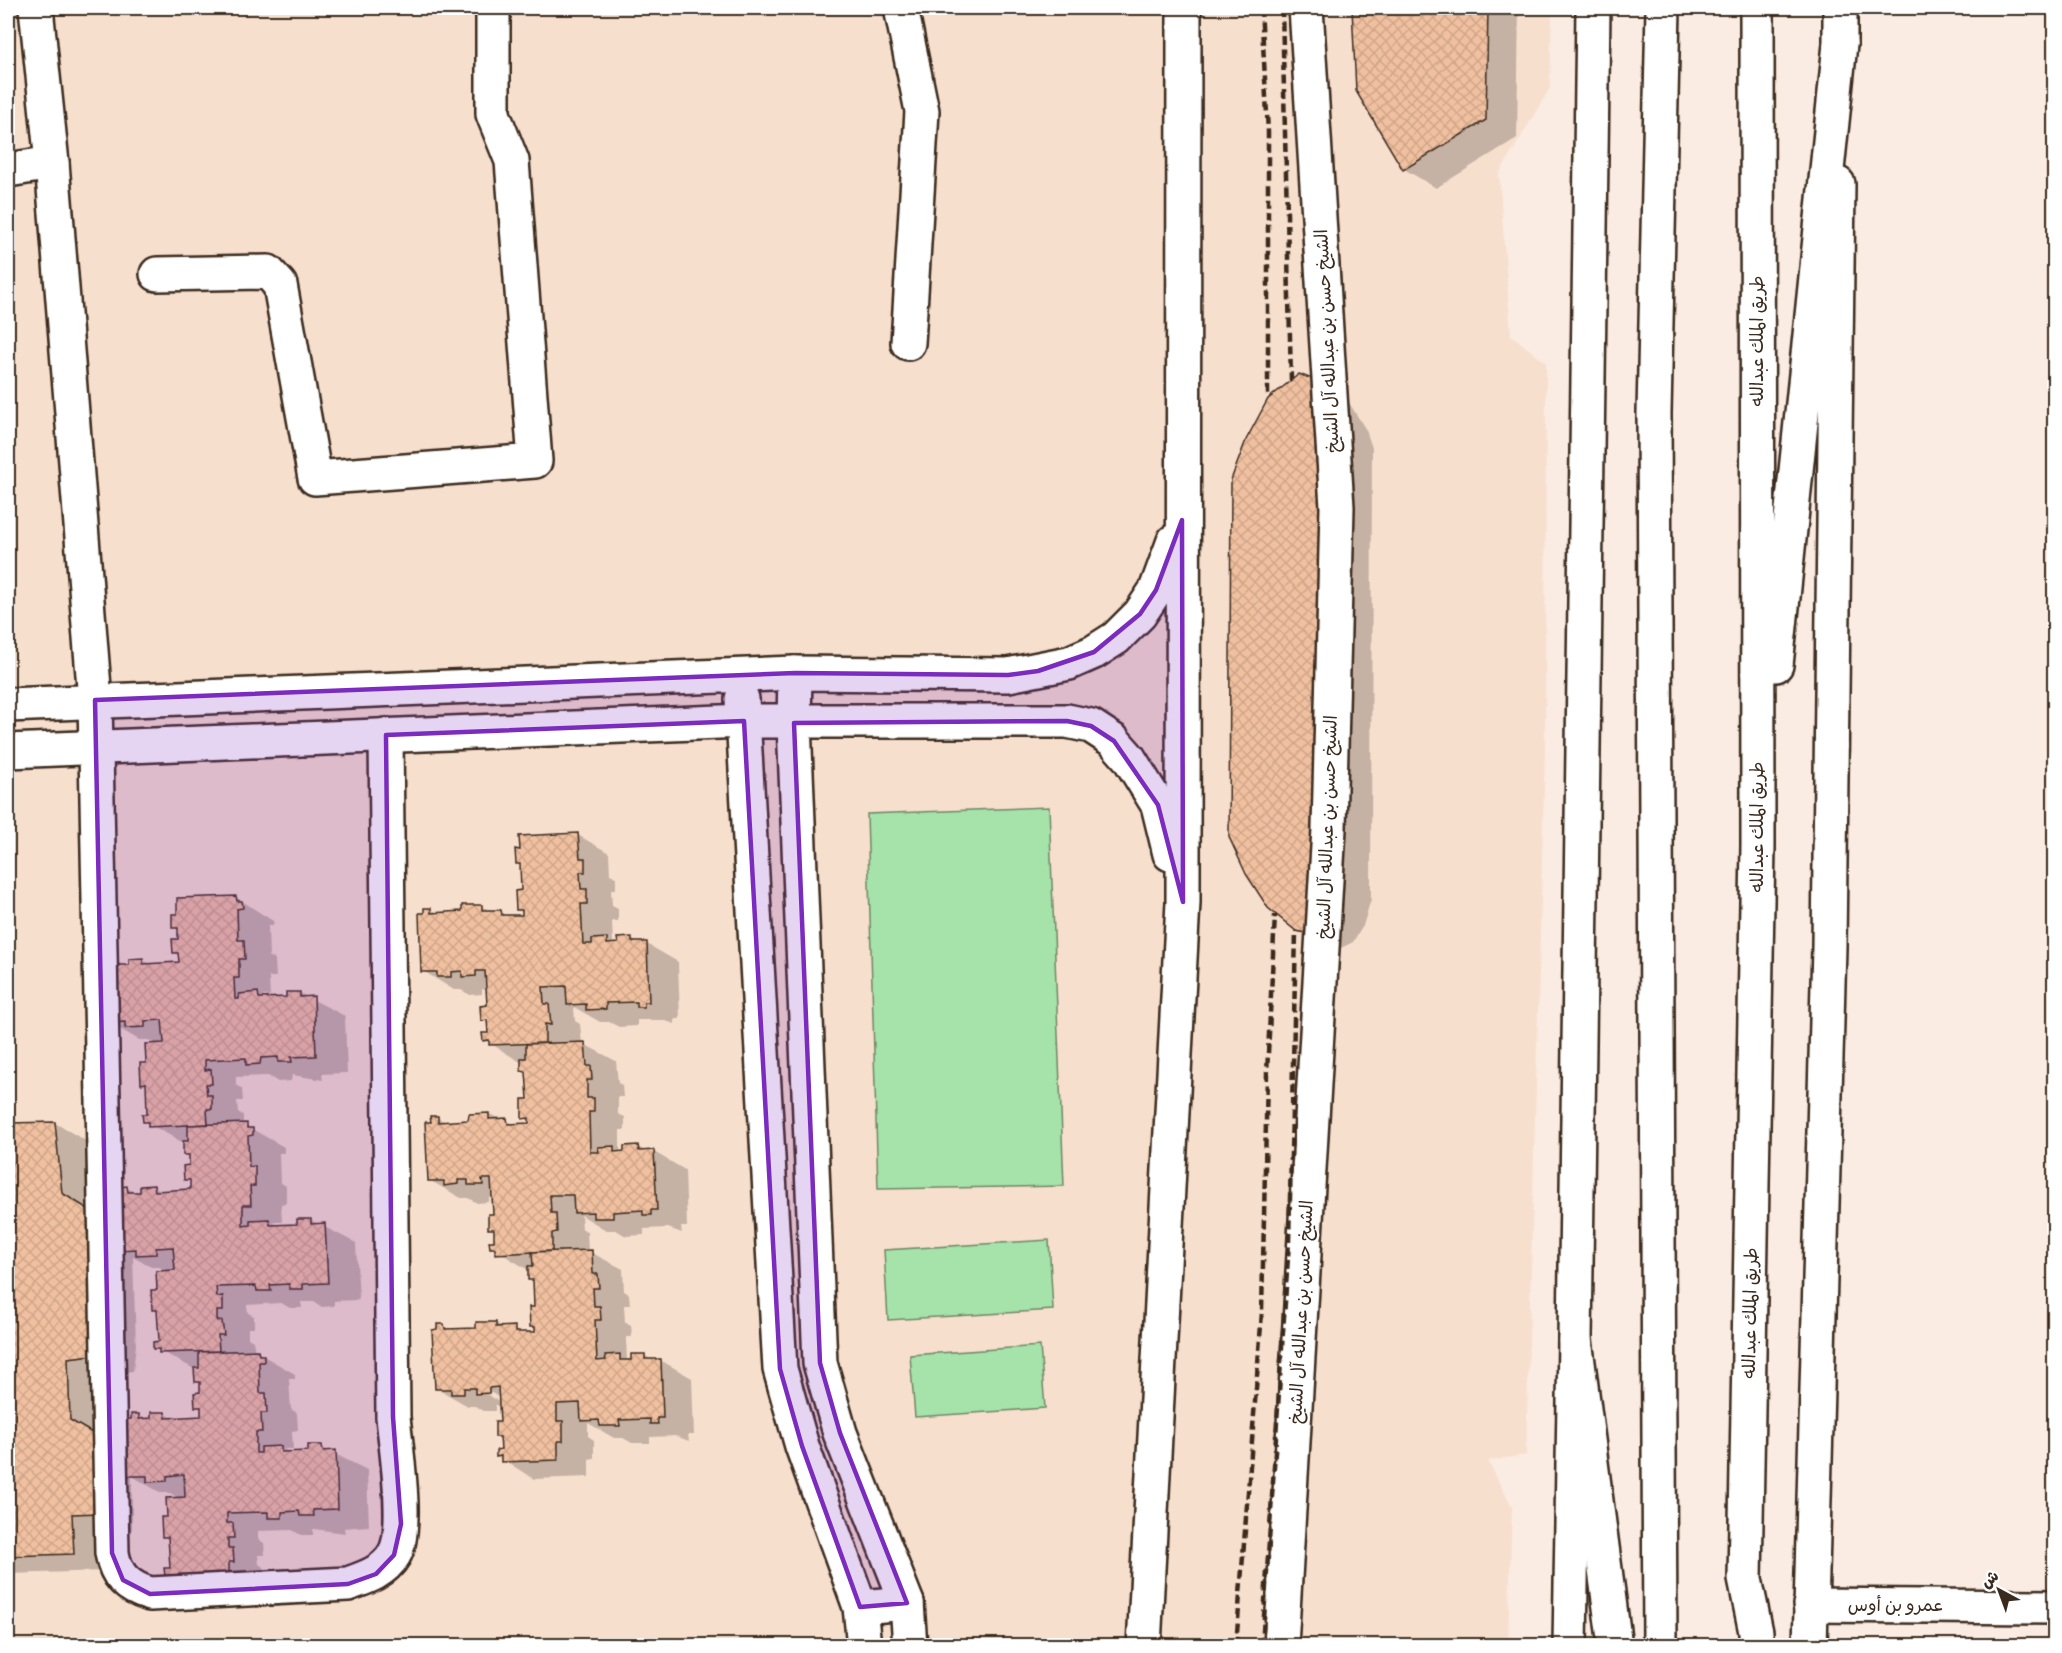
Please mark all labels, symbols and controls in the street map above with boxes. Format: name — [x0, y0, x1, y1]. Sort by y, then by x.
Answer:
street label: الشيخ حسن بن عبدالله آل الشيخ — [1308, 229, 1345, 454]
street label: طريق الملك عبدالله — [1744, 275, 1769, 407]
street label: الشيخ حسن بن عبدالله آل الشيخ — [1310, 715, 1343, 939]
street label: طريق الملك عبدالله — [1744, 761, 1769, 893]
street label: الشيخ حسن بن عبدالله آل الشيخ — [1282, 1199, 1319, 1424]
street label: طريق الملك عبدالله — [1736, 1247, 1763, 1379]
north arrow — [1969, 1560, 2029, 1620]
text: ش — [1975, 1565, 2003, 1593]
street label: عمرو بن أوس — [1848, 1592, 1944, 1617]

